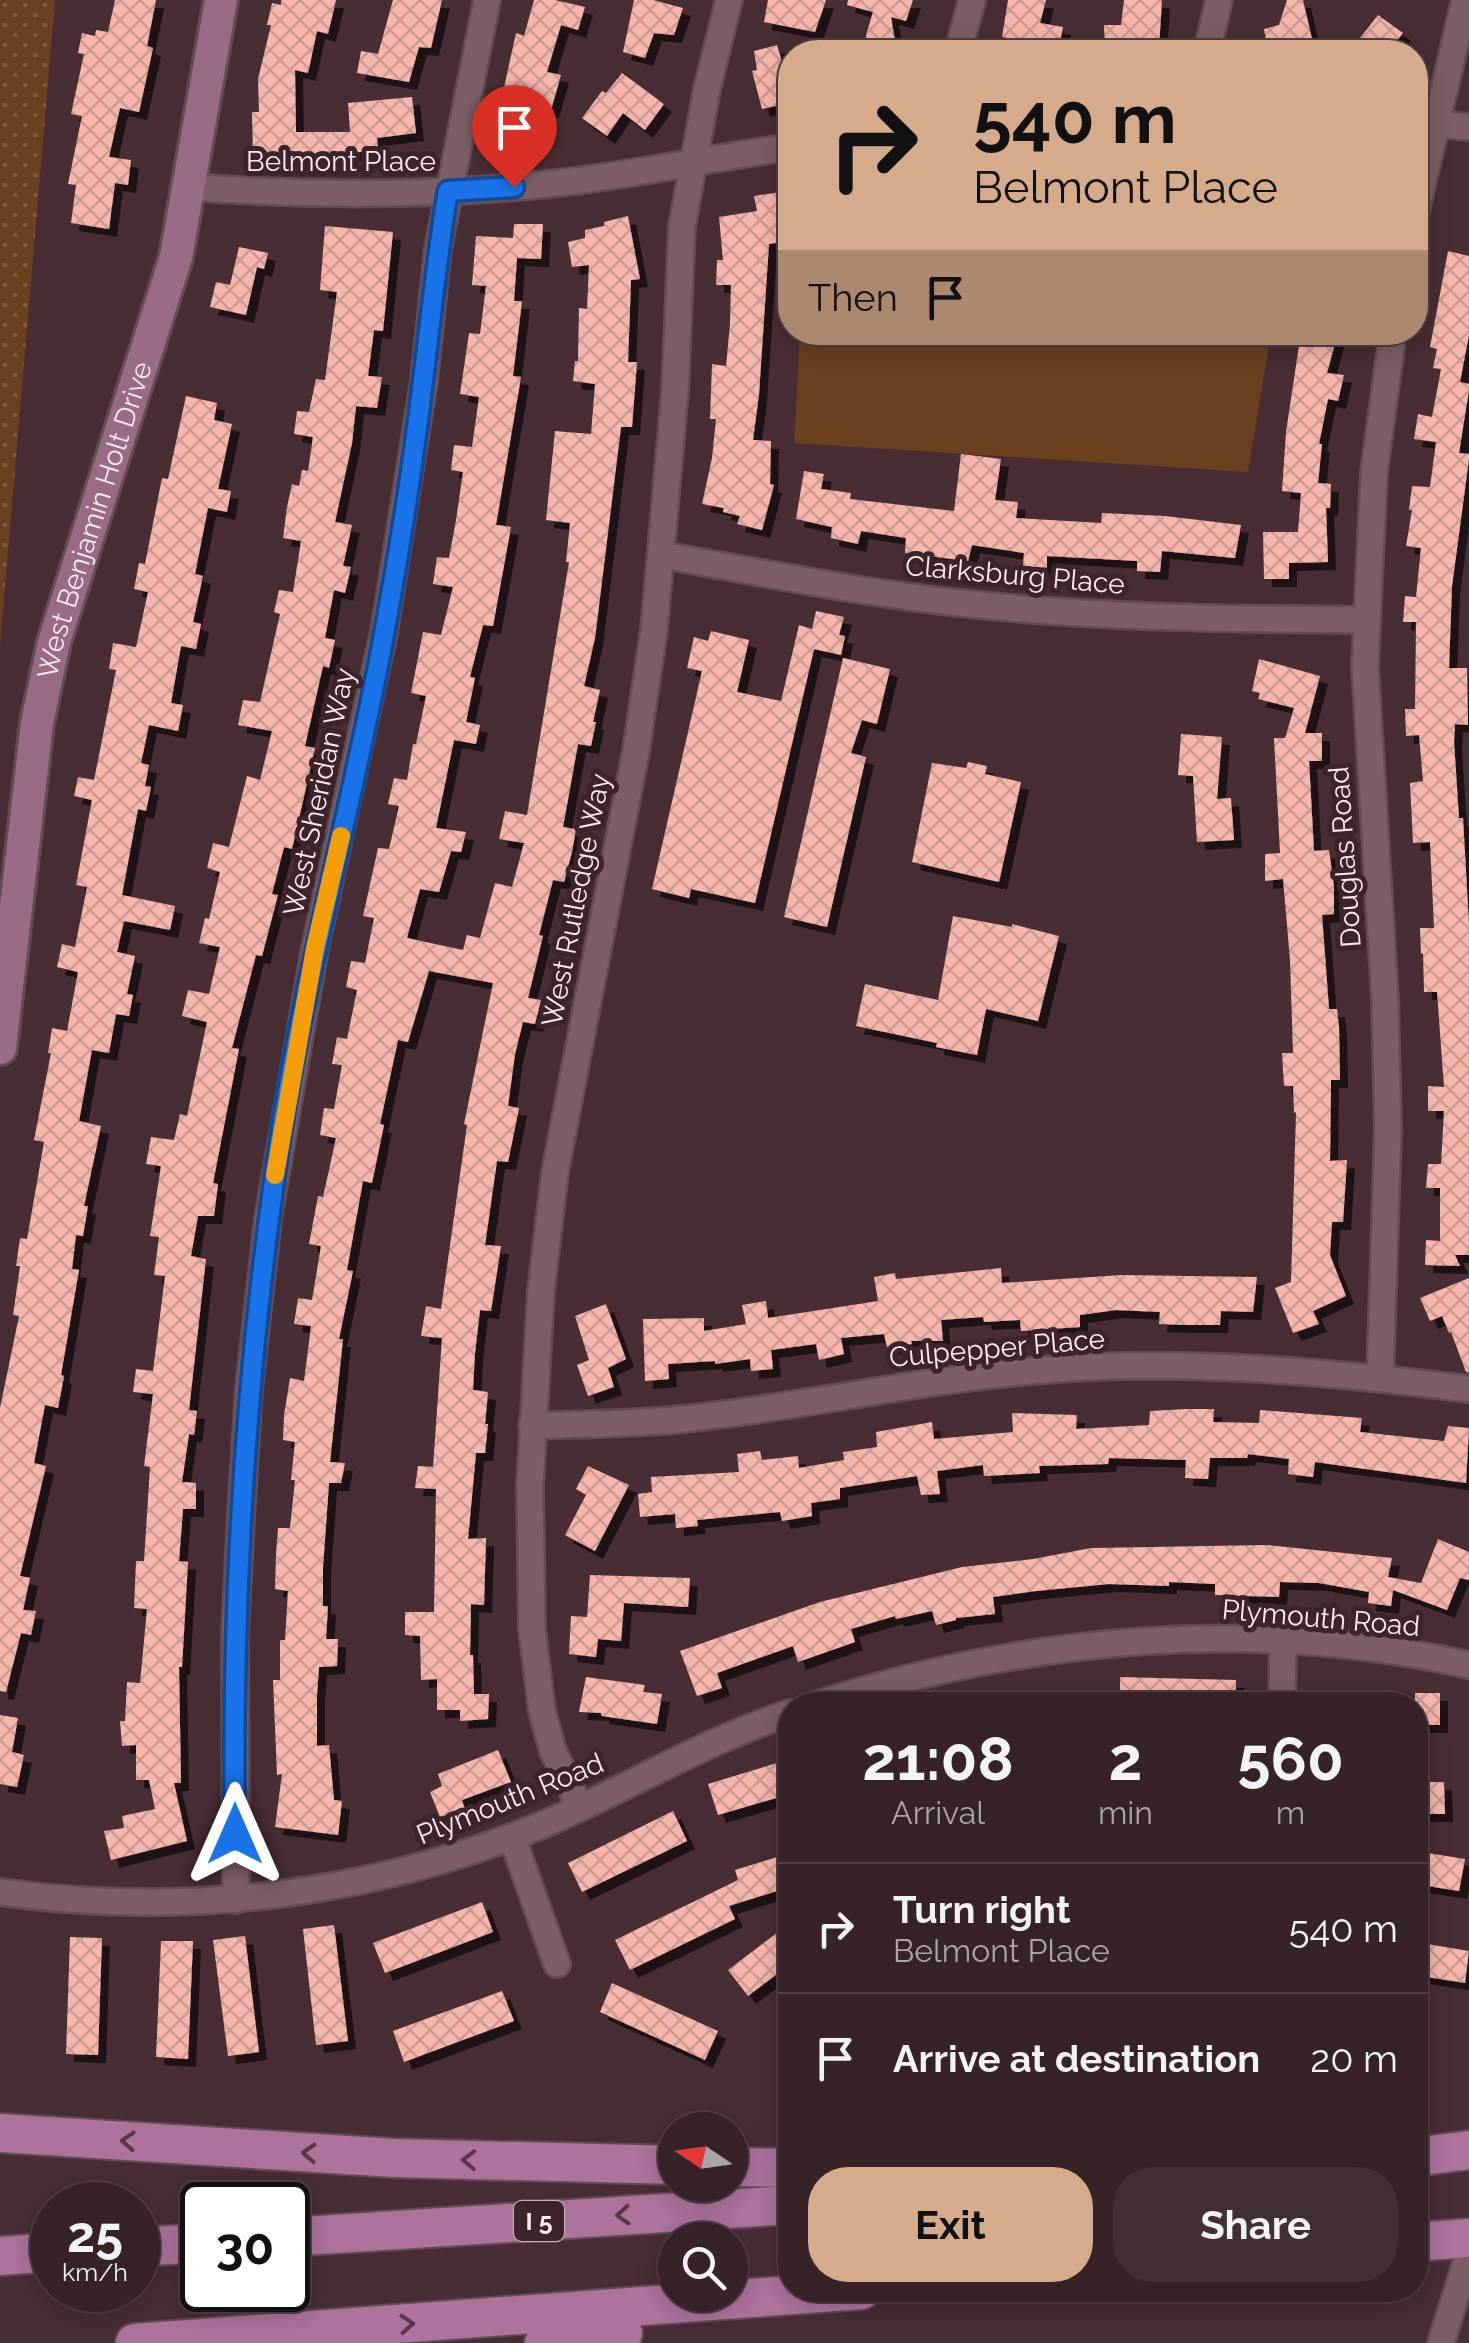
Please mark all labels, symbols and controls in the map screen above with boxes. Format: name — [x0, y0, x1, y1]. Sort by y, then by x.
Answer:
text: 540 m — [973, 77, 1177, 159]
icon: right — [808, 80, 938, 210]
pin — [472, 85, 557, 188]
icon: arrive — [487, 100, 542, 155]
street label: Belmont Place — [246, 145, 436, 178]
text: Belmont Place — [973, 161, 1278, 214]
icon: arrive — [918, 270, 973, 325]
text: Then — [808, 275, 898, 320]
street label: West Benjamin Holt Drive — [30, 357, 158, 682]
street label: Clarksburg Place — [904, 549, 1126, 601]
street label: West Sheridan Way — [277, 665, 361, 919]
street label: Douglas Road — [1322, 765, 1368, 949]
street label: West Rutledge Way — [535, 771, 617, 1029]
street label: Culpepper Place — [888, 1322, 1106, 1374]
street label: Plymouth Road — [1221, 1593, 1421, 1643]
text: 21:08 — [862, 1724, 1014, 1794]
text: 2 — [1109, 1724, 1142, 1794]
text: 560 — [1237, 1724, 1344, 1794]
street label: Plymouth Road — [412, 1746, 608, 1852]
position arrow — [183, 1782, 287, 1886]
text: Arrival — [891, 1794, 985, 1831]
text: min — [1098, 1794, 1153, 1831]
text: m — [1276, 1794, 1305, 1831]
text: Turn right — [893, 1887, 1070, 1932]
icon: right — [808, 1901, 863, 1956]
text: 540 m — [1289, 1906, 1398, 1951]
text: Belmont Place — [893, 1932, 1110, 1969]
icon: arrive — [808, 2031, 863, 2086]
text: Arrive at destination — [893, 2036, 1260, 2081]
text: 20 m — [1310, 2036, 1398, 2081]
north arrow — [658, 2112, 748, 2202]
map controls — [658, 2112, 748, 2312]
one-way arrow — [119, 2131, 135, 2153]
one-way arrow — [301, 2143, 317, 2164]
one-way arrow — [460, 2150, 476, 2171]
button: Exit — [808, 2167, 1093, 2282]
button: Share — [1113, 2167, 1398, 2282]
speed limit sign: 30 — [180, 2182, 310, 2312]
road number: I 5 — [514, 2201, 564, 2241]
one-way arrow — [614, 2204, 630, 2225]
text: 25 — [67, 2205, 123, 2264]
button: search — [658, 2222, 748, 2312]
text: km/h — [62, 2257, 128, 2287]
one-way arrow — [400, 2314, 416, 2335]

